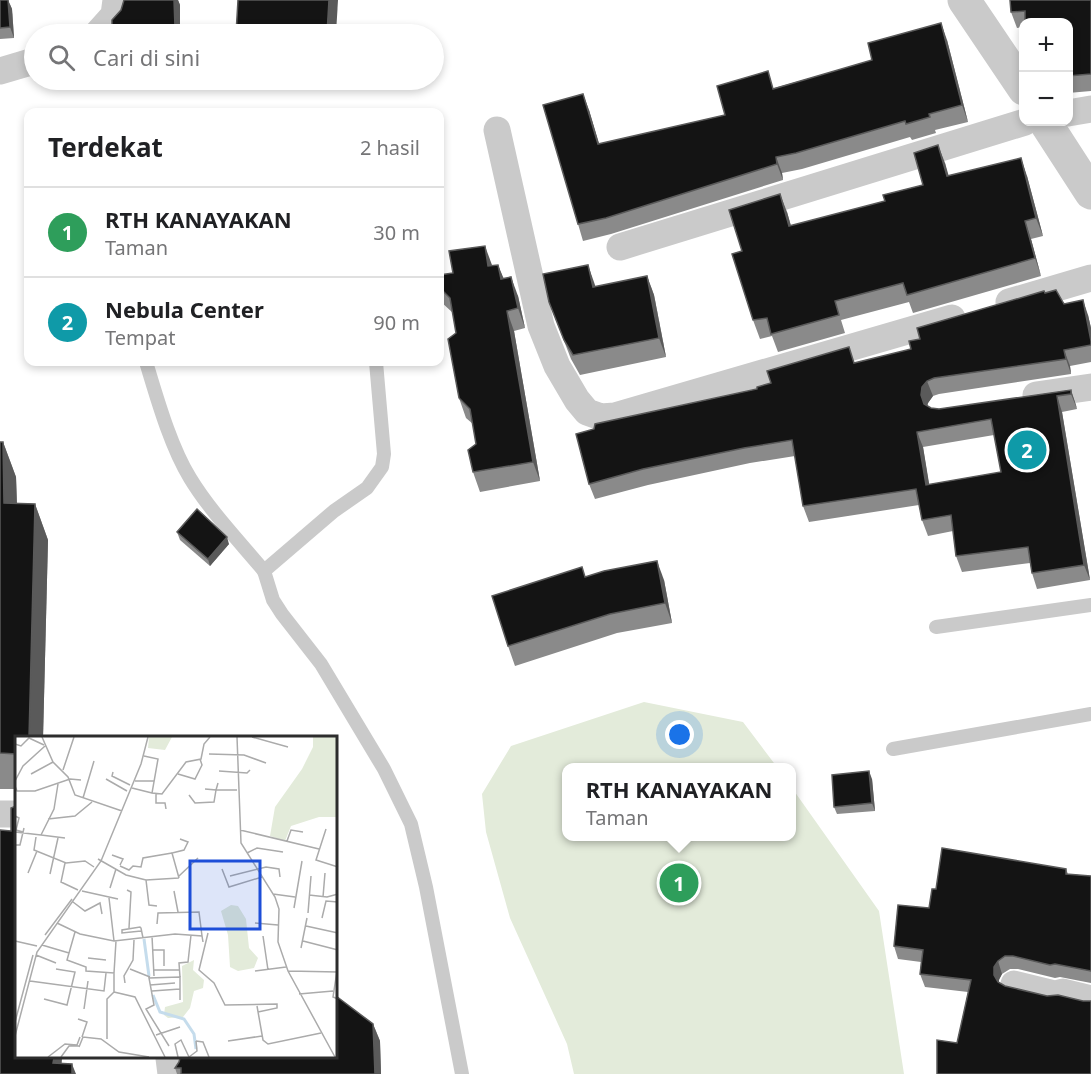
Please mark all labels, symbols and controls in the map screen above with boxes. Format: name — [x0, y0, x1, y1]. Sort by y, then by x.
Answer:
map controls — [1019, 18, 1073, 126]
button: + — [1019, 18, 1073, 72]
search box — [24, 24, 444, 90]
icon: search — [45, 41, 78, 74]
text: Cari di sini — [93, 42, 200, 72]
button: − — [1019, 72, 1073, 126]
text: Terdekat — [48, 129, 163, 165]
text: 2 hasil — [360, 134, 420, 161]
text: RTH KANAYAKAN — [105, 204, 292, 234]
text: 1 — [62, 219, 73, 246]
text: 30 m — [373, 219, 420, 246]
text: Taman — [105, 234, 168, 261]
text: Nebula Center — [105, 294, 264, 324]
text: 2 — [62, 309, 73, 336]
text: 90 m — [373, 309, 420, 336]
text: Tempat — [105, 324, 175, 351]
pin: 2 — [1008, 428, 1046, 472]
your location — [665, 720, 694, 749]
inset map — [15, 736, 338, 1059]
popup — [562, 763, 796, 841]
text: RTH KANAYAKAN — [586, 774, 772, 804]
text: Taman — [586, 804, 649, 831]
pin: 1 — [660, 860, 698, 906]

